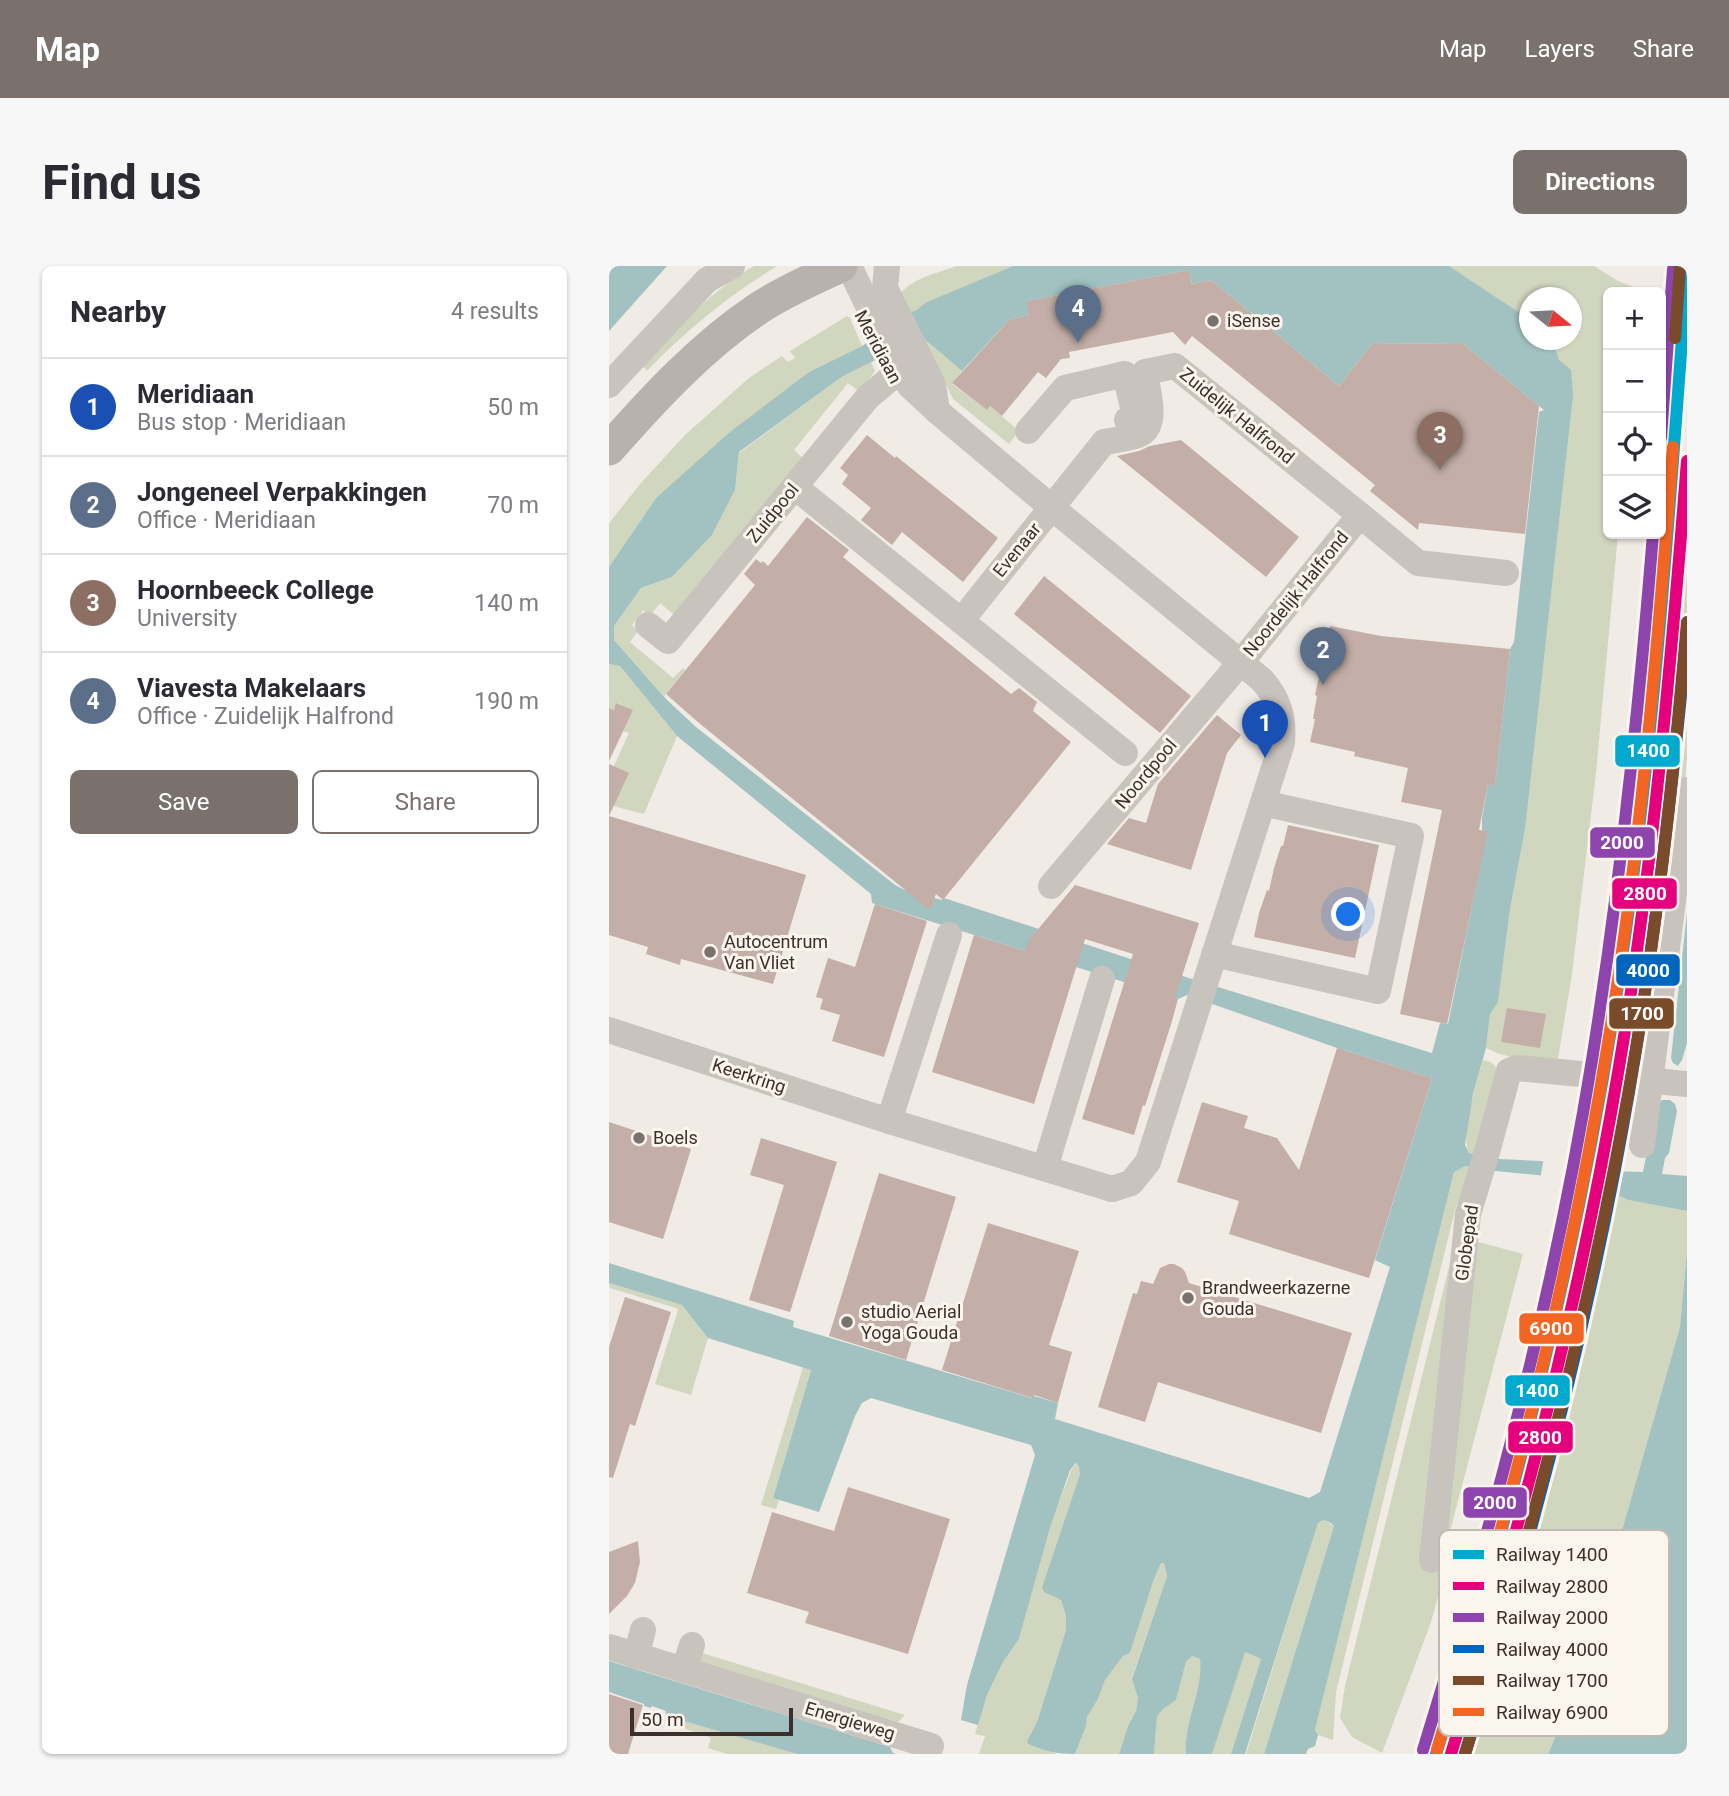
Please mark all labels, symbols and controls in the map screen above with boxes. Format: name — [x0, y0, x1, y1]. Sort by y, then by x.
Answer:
text: Map — [35, 30, 100, 69]
text: Map — [1439, 35, 1487, 63]
text: Layers — [1525, 35, 1595, 63]
text: Share — [1633, 35, 1694, 63]
button: Directions — [1513, 150, 1687, 214]
text: Find us — [42, 154, 202, 211]
pin: 4 — [1055, 285, 1101, 343]
north arrow — [1519, 287, 1582, 350]
map controls — [1603, 287, 1666, 539]
button: + — [1603, 287, 1666, 350]
text: Nearby — [70, 294, 166, 329]
text: 4 results — [451, 298, 539, 325]
street label: Meridiaan — [850, 307, 906, 387]
place label: iSense — [1227, 310, 1280, 331]
marker: iSense — [1205, 313, 1221, 329]
button: − — [1603, 350, 1666, 413]
street label: Zuidelijk Halfrond — [1176, 363, 1299, 468]
text: Meridiaan — [137, 379, 254, 409]
text: 1 — [86, 394, 100, 421]
text: 50 m — [487, 394, 539, 421]
text: Bus stop · Meridiaan — [137, 409, 346, 436]
pin: 3 — [1417, 412, 1463, 470]
button: locate — [1603, 413, 1666, 476]
button: layers — [1603, 476, 1666, 539]
text: Jongeneel Verpakkingen — [137, 477, 427, 507]
street label: Zuidpool — [742, 479, 803, 547]
text: 2 — [86, 492, 100, 519]
text: 70 m — [487, 492, 539, 519]
text: Office · Meridiaan — [137, 507, 316, 534]
street label: Evenaar — [988, 518, 1045, 581]
street label: Noordelijk Halfrond — [1239, 527, 1353, 661]
text: Hoornbeeck College — [137, 575, 374, 605]
text: 3 — [86, 590, 100, 617]
text: 140 m — [474, 590, 539, 617]
text: University — [137, 605, 237, 632]
pin: 2 — [1300, 627, 1346, 685]
text: Viavesta Makelaars — [137, 673, 366, 703]
text: 4 — [86, 688, 100, 715]
text: 190 m — [474, 688, 539, 715]
pin: 1 — [1242, 700, 1288, 758]
text: Office · Zuidelijk Halfrond — [137, 703, 394, 730]
line badge: 1400 — [1614, 734, 1681, 768]
street label: Noordpool — [1110, 735, 1181, 813]
text: 1400 — [1626, 739, 1670, 762]
button: Save — [70, 770, 298, 834]
button: Share — [312, 770, 539, 834]
line badge: 2000 — [1589, 826, 1656, 859]
text: 2000 — [1600, 831, 1644, 854]
line badge: 2800 — [1611, 877, 1678, 910]
text: 2800 — [1623, 882, 1667, 905]
your location — [1331, 897, 1365, 931]
place label: Autocentrum Van Vliet — [724, 931, 828, 973]
marker: Autocentrum Van Vliet — [702, 944, 718, 960]
line badge: 4000 — [1615, 953, 1681, 987]
text: 4000 — [1626, 959, 1670, 982]
line badge: 1700 — [1608, 997, 1675, 1030]
text: 1700 — [1620, 1002, 1664, 1025]
street label: Keerkring — [710, 1054, 788, 1097]
place label: Boels — [653, 1127, 698, 1148]
marker: Boels — [631, 1130, 647, 1146]
street label: Globepad — [1451, 1204, 1482, 1282]
place label: Brandweerkazerne Gouda — [1202, 1277, 1350, 1319]
marker: Brandweerkazerne Gouda — [1180, 1290, 1196, 1306]
place label: studio Aerial Yoga Gouda — [861, 1301, 961, 1343]
line badge: 6900 — [1518, 1312, 1585, 1345]
marker: studio Aerial Yoga Gouda — [839, 1314, 855, 1330]
text: 6900 — [1529, 1317, 1573, 1340]
line badge: 1400 — [1504, 1374, 1571, 1407]
text: 1400 — [1515, 1379, 1559, 1402]
line badge: 2800 — [1507, 1420, 1574, 1454]
text: 2800 — [1518, 1426, 1562, 1449]
line badge: 2000 — [1462, 1486, 1528, 1519]
text: 2000 — [1473, 1491, 1517, 1514]
legend — [1439, 1530, 1669, 1736]
text: Railway 1400 — [1496, 1543, 1608, 1566]
text: Railway 2800 — [1496, 1575, 1608, 1598]
text: Railway 2000 — [1496, 1606, 1608, 1629]
text: Railway 4000 — [1496, 1638, 1608, 1661]
text: Railway 1700 — [1496, 1669, 1608, 1692]
street label: Energieweg — [803, 1697, 898, 1744]
text: Railway 6900 — [1496, 1701, 1608, 1724]
scale bar — [630, 1705, 793, 1737]
text: 50 m — [641, 1708, 684, 1731]

